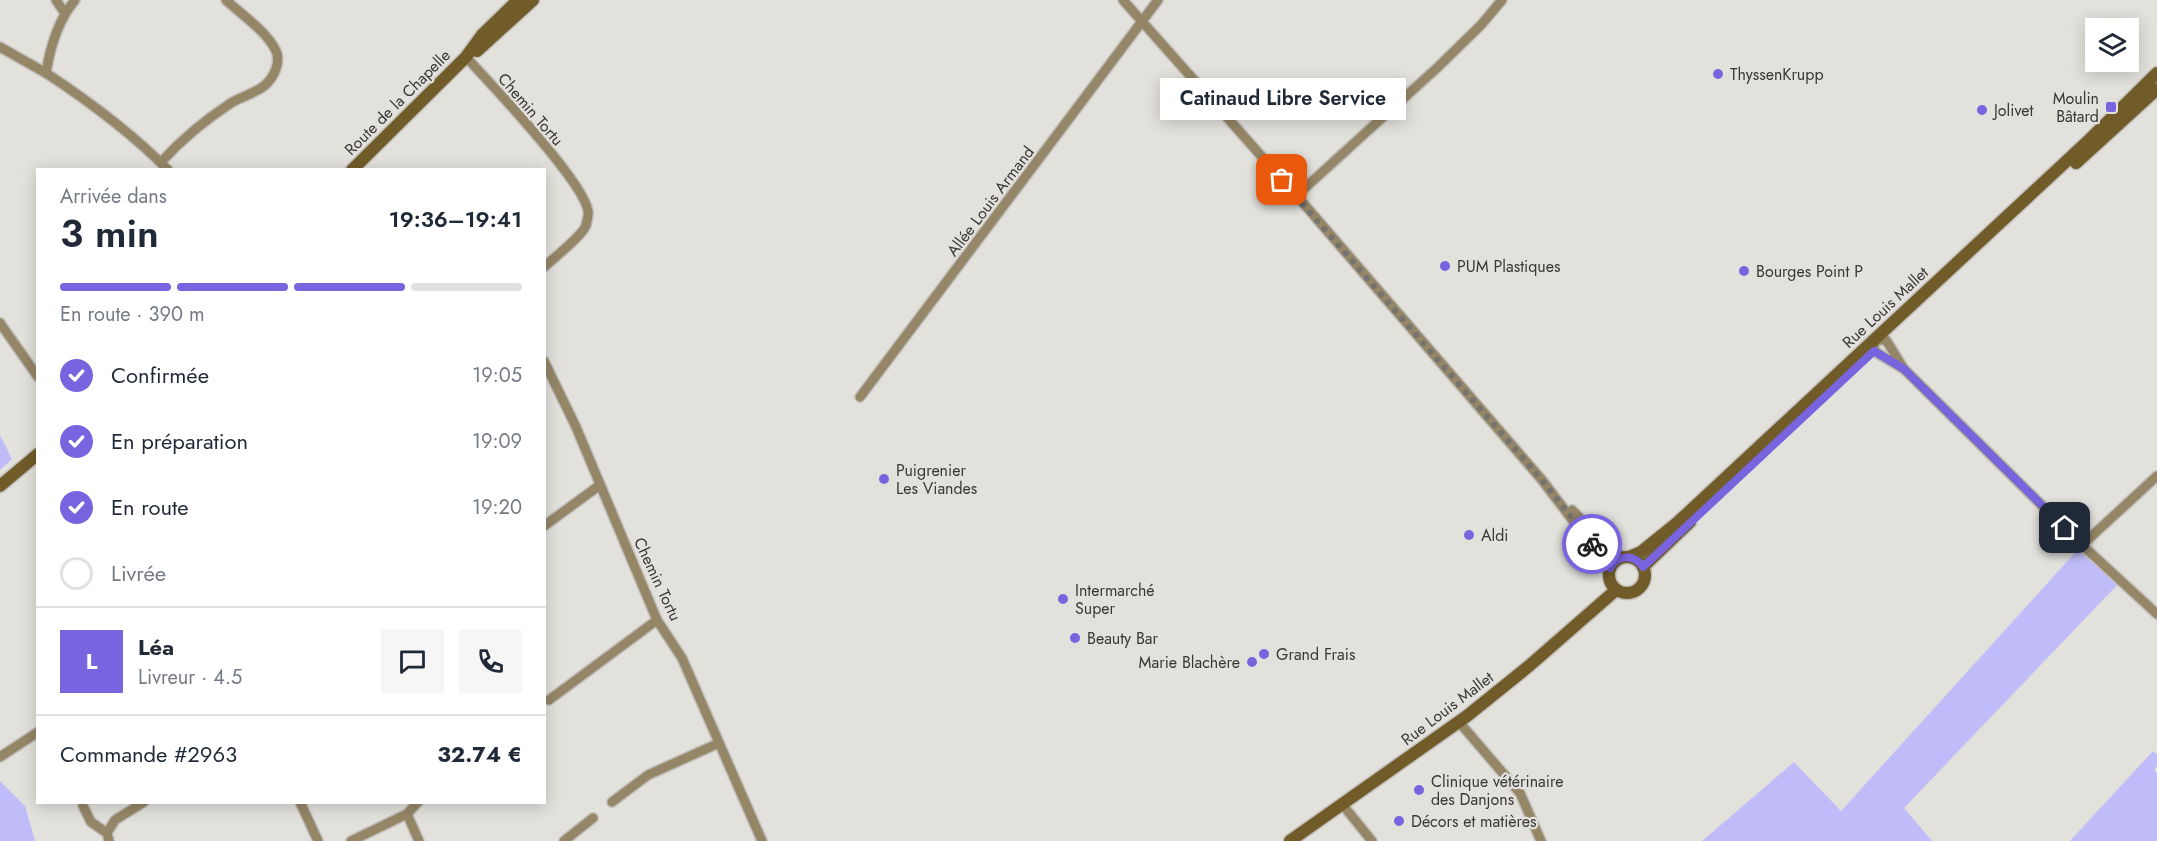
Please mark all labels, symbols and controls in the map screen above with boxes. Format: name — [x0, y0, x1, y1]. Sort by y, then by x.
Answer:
map controls — [2085, 18, 2139, 72]
button: layers — [2085, 18, 2139, 72]
street label: Route de la Chapelle — [339, 44, 455, 160]
place label: ThyssenKrupp — [1730, 63, 1824, 86]
marker: ThyssenKrupp — [1711, 67, 1725, 81]
street label: Chemin Tortu — [493, 68, 569, 151]
callout: Catinaud Libre Service — [1159, 78, 1405, 120]
text: Catinaud Libre Service — [1180, 84, 1386, 113]
place label: Moulin Bâtard — [2053, 87, 2099, 128]
place label: Jolivet — [1992, 99, 2033, 122]
marker: Moulin Bâtard — [2104, 100, 2118, 114]
marker: Jolivet — [1975, 103, 1989, 117]
street label: Allée Louis Armand — [941, 141, 1040, 261]
pin — [1256, 154, 1307, 205]
icon: bag — [1265, 163, 1298, 196]
text: Arrivée dans — [60, 182, 167, 211]
text: 19:36–19:41 — [389, 203, 522, 235]
text: 3 min — [60, 205, 159, 262]
place label: PUM Plastiques — [1457, 255, 1560, 278]
marker: PUM Plastiques — [1438, 259, 1452, 273]
place label: Bourges Point P — [1756, 260, 1863, 283]
street label: Rue Louis Mallet — [1837, 261, 1934, 353]
marker: Bourges Point P — [1737, 264, 1751, 278]
text: En route · 390 m — [60, 300, 205, 329]
icon: check — [60, 359, 93, 392]
text: Confirmée — [111, 359, 209, 391]
text: 19:05 — [472, 361, 522, 390]
icon: check — [60, 425, 93, 458]
text: En préparation — [111, 425, 248, 457]
text: 19:09 — [472, 427, 522, 456]
place label: Puigrenier Les Viandes — [896, 459, 977, 500]
marker: Puigrenier Les Viandes — [877, 472, 891, 486]
icon: check — [60, 491, 93, 524]
text: En route — [111, 491, 189, 523]
text: 19:20 — [472, 493, 522, 522]
pin — [2039, 502, 2090, 553]
icon: home — [2048, 511, 2081, 544]
courier — [1562, 514, 1622, 574]
place label: Aldi — [1481, 524, 1509, 547]
marker: Aldi — [1462, 528, 1476, 542]
icon: bike — [1576, 528, 1609, 561]
street label: Chemin Tortu — [628, 534, 687, 625]
text: Livrée — [111, 557, 166, 589]
place label: Intermarché Super — [1075, 579, 1155, 620]
marker: Intermarché Super — [1056, 592, 1070, 606]
place label: Beauty Bar — [1087, 627, 1159, 650]
button: chat — [381, 630, 444, 693]
button: phone — [459, 630, 522, 693]
text: Léa — [138, 631, 174, 663]
marker: Beauty Bar — [1068, 631, 1082, 645]
place label: Grand Frais — [1276, 643, 1355, 666]
text: L — [86, 645, 97, 677]
marker: Grand Frais — [1257, 647, 1271, 661]
place label: Marie Blachère — [1139, 651, 1240, 674]
marker: Marie Blachère — [1245, 655, 1259, 669]
text: Livreur · 4.5 — [138, 663, 242, 692]
street label: Rue Louis Mallet — [1396, 666, 1498, 751]
text: Commande #2963 — [60, 738, 237, 770]
text: 32.74 € — [437, 738, 522, 770]
place label: Clinique vétérinaire des Danjons — [1431, 770, 1563, 811]
marker: Clinique vétérinaire des Danjons — [1412, 783, 1426, 797]
place label: Décors et matières — [1411, 810, 1536, 833]
marker: Décors et matières — [1392, 814, 1406, 828]

